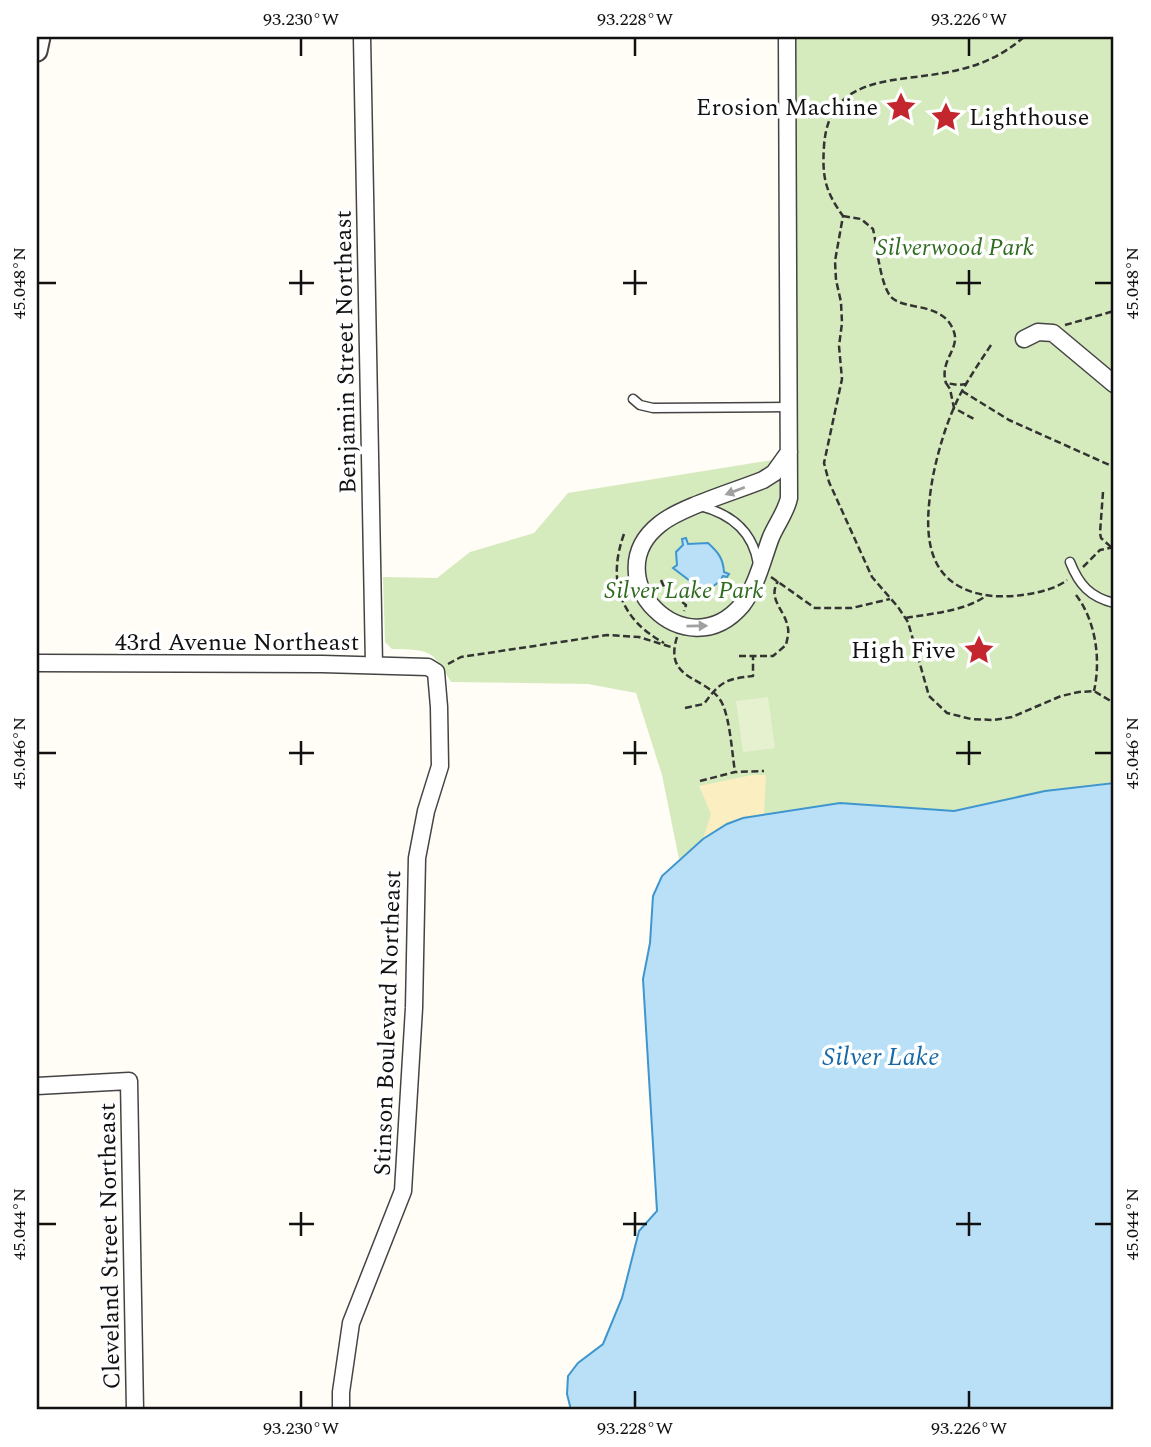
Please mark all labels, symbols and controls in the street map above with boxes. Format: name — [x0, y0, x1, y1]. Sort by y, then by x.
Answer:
text: 93.230°W — [263, 6, 339, 33]
text: 93.228°W — [597, 6, 673, 33]
text: 93.226°W — [931, 6, 1007, 33]
place label: Erosion Machine — [696, 90, 878, 126]
place icon: Erosion Machine — [884, 90, 918, 124]
place icon: Lighthouse — [929, 100, 963, 134]
place label: Lighthouse — [969, 100, 1089, 136]
street label: Benjamin Street Northeast — [326, 210, 366, 494]
park label: Silverwood Park — [876, 230, 1034, 266]
text: 45.048°N — [6, 247, 33, 319]
text: 45.048°N — [1119, 247, 1146, 319]
one-way arrow — [725, 486, 746, 497]
park label: Silver Lake Park — [604, 573, 764, 609]
one-way arrow — [686, 620, 708, 632]
street label: 43rd Avenue Northeast — [115, 625, 359, 661]
place label: High Five — [851, 633, 956, 669]
place icon: High Five — [962, 633, 996, 667]
text: 45.046°N — [6, 717, 33, 789]
text: 45.046°N — [1119, 717, 1146, 789]
street label: Stinson Boulevard Northeast — [365, 870, 411, 1176]
water label: Silver Lake — [823, 1037, 939, 1077]
street label: Cleveland Street Northeast — [90, 1102, 130, 1390]
text: 45.044°N — [6, 1188, 33, 1260]
text: 45.044°N — [1119, 1188, 1146, 1260]
text: 93.230°W — [263, 1415, 339, 1442]
text: 93.228°W — [597, 1415, 673, 1442]
text: 93.226°W — [931, 1415, 1007, 1442]

